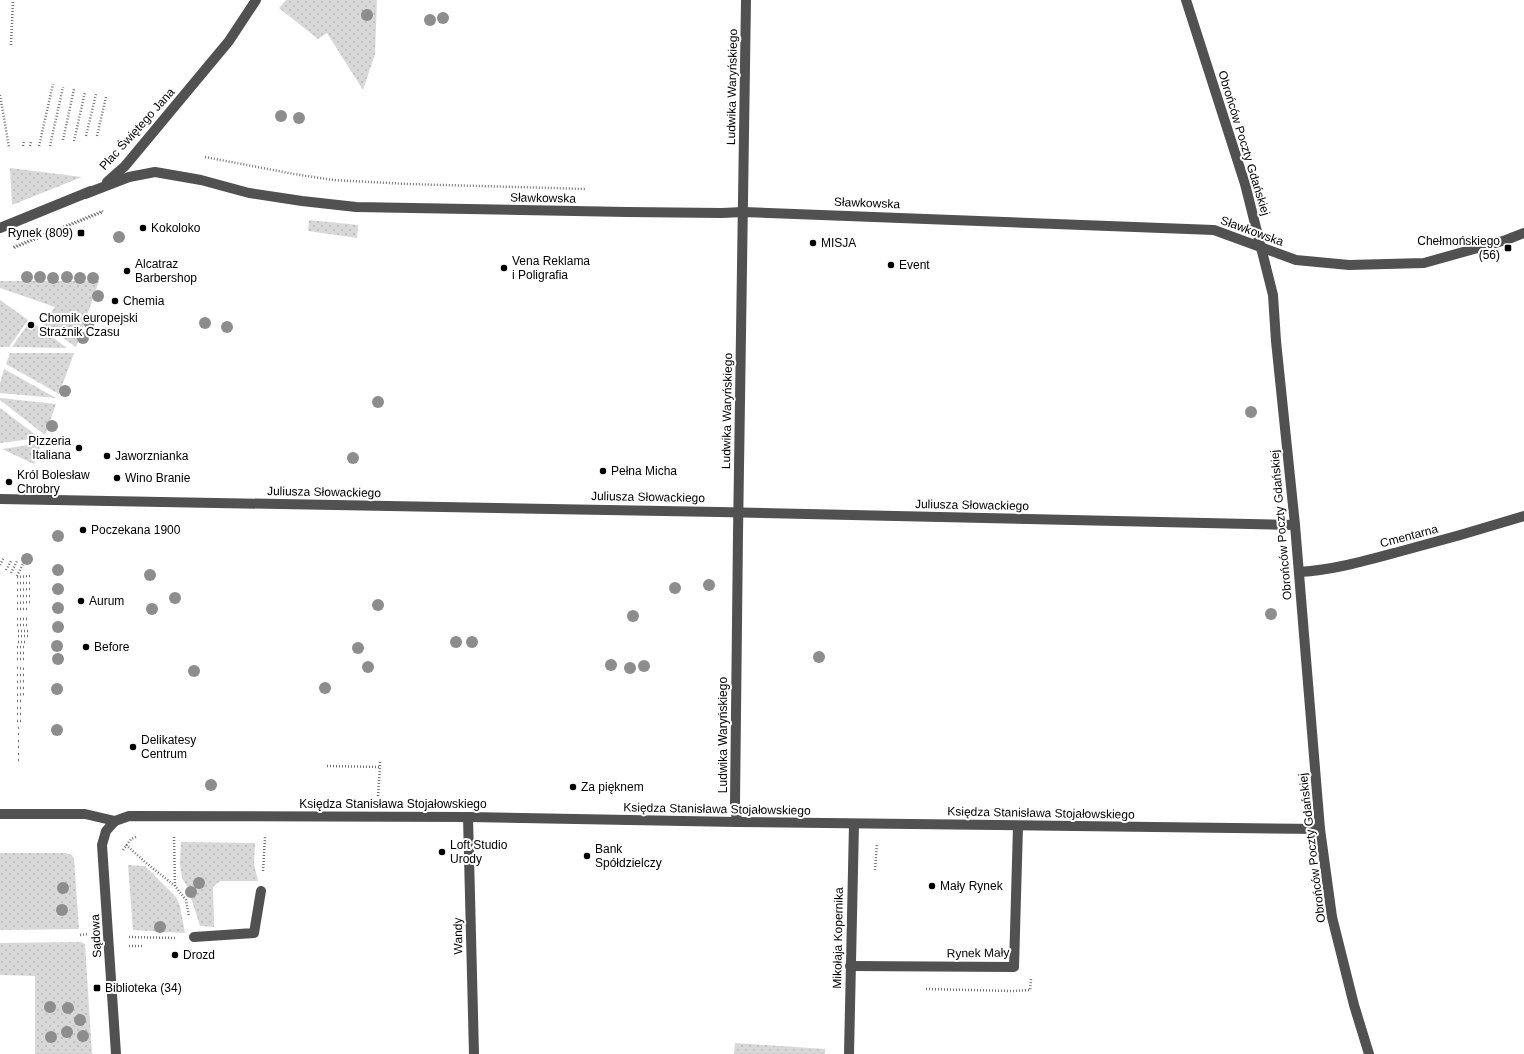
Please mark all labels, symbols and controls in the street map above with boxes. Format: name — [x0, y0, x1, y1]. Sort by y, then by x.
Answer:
street label: Ludwika Waryńskiego — [724, 28, 740, 145]
street label: Obrońców Poczty Gdańskiej — [1215, 69, 1273, 217]
street label: Plac Świętego Jana — [96, 84, 178, 173]
street label: Sławkowska — [510, 190, 576, 206]
street label: Sławkowska — [834, 195, 901, 211]
street label: Sławkowska — [1219, 213, 1286, 249]
place label: Kokoloko — [151, 221, 201, 235]
marker: Kokoloko — [138, 223, 148, 233]
place label: Rynek (809) — [8, 226, 73, 240]
marker: Rynek (809) — [76, 228, 86, 238]
place label: Chełmońskiego (56) — [1417, 234, 1500, 262]
place label: MISJA — [821, 236, 856, 250]
marker: MISJA — [808, 238, 818, 248]
marker: Chełmońskiego (56) — [1503, 243, 1513, 253]
place label: Vena Reklama i Poligrafia — [512, 254, 590, 282]
place label: Alcatraz Barbershop — [135, 257, 197, 285]
place label: Event — [899, 258, 930, 272]
marker: Event — [886, 260, 896, 270]
marker: Vena Reklama i Poligrafia — [499, 263, 509, 273]
marker: Alcatraz Barbershop — [122, 266, 132, 276]
place label: Chemia — [123, 294, 165, 308]
marker: Chemia — [110, 296, 120, 306]
place label: Chomik europejski Strażnik Czasu — [39, 311, 138, 339]
marker: Chomik europejski Strażnik Czasu — [26, 320, 36, 330]
street label: Ludwika Waryńskiego — [719, 352, 735, 469]
place label: Pizzeria Italiana — [28, 434, 71, 462]
marker: Pizzeria Italiana — [74, 443, 84, 453]
place label: Jaworznianka — [115, 449, 189, 463]
street label: Obrońców Poczty Gdańskiej — [1267, 449, 1295, 601]
marker: Jaworznianka — [102, 451, 112, 461]
place label: Pełna Micha — [611, 464, 677, 478]
marker: Pełna Micha — [598, 466, 608, 476]
place label: Król Bolesław Chrobry — [17, 468, 90, 496]
place label: Wino Branie — [125, 471, 191, 485]
marker: Wino Branie — [112, 473, 122, 483]
marker: Król Bolesław Chrobry — [4, 477, 14, 487]
street label: Juliusza Słowackiego — [267, 484, 381, 500]
street label: Juliusza Słowackiego — [591, 489, 705, 505]
street label: Juliusza Słowackiego — [915, 497, 1029, 513]
street label: Cmentarna — [1379, 521, 1440, 550]
place label: Poczekana 1900 — [91, 523, 181, 537]
marker: Poczekana 1900 — [78, 525, 88, 535]
place label: Aurum — [89, 594, 124, 608]
marker: Aurum — [76, 596, 86, 606]
place label: Before — [94, 640, 130, 654]
marker: Before — [81, 642, 91, 652]
street label: Ludwika Waryńskiego — [716, 677, 730, 793]
place label: Delikatesy Centrum — [141, 733, 196, 761]
marker: Delikatesy Centrum — [128, 742, 138, 752]
street label: Obrońców Poczty Gdańskiej — [1296, 772, 1328, 924]
place label: Za pięknem — [581, 780, 644, 794]
marker: Za pięknem — [568, 782, 578, 792]
street label: Księdza Stanisława Stojałowskiego — [299, 797, 487, 811]
street label: Księdza Stanisława Stojałowskiego — [623, 800, 811, 818]
street label: Księdza Stanisława Stojałowskiego — [947, 804, 1135, 822]
place label: Loft Studio Urody — [450, 838, 508, 866]
place label: Bank Spółdzielczy — [595, 842, 662, 870]
marker: Loft Studio Urody — [437, 847, 447, 857]
marker: Bank Spółdzielczy — [582, 851, 592, 861]
place label: Mały Rynek — [940, 879, 1004, 893]
marker: Mały Rynek — [927, 881, 937, 891]
street label: Mikołaja Kopernika — [830, 887, 846, 989]
street label: Sądowa — [88, 914, 104, 958]
street label: Wandy — [451, 917, 465, 955]
street label: Rynek Mały — [947, 945, 1009, 961]
place label: Drozd — [183, 948, 215, 962]
marker: Drozd — [170, 950, 180, 960]
place label: Biblioteka (34) — [105, 981, 182, 995]
marker: Biblioteka (34) — [92, 983, 102, 993]

